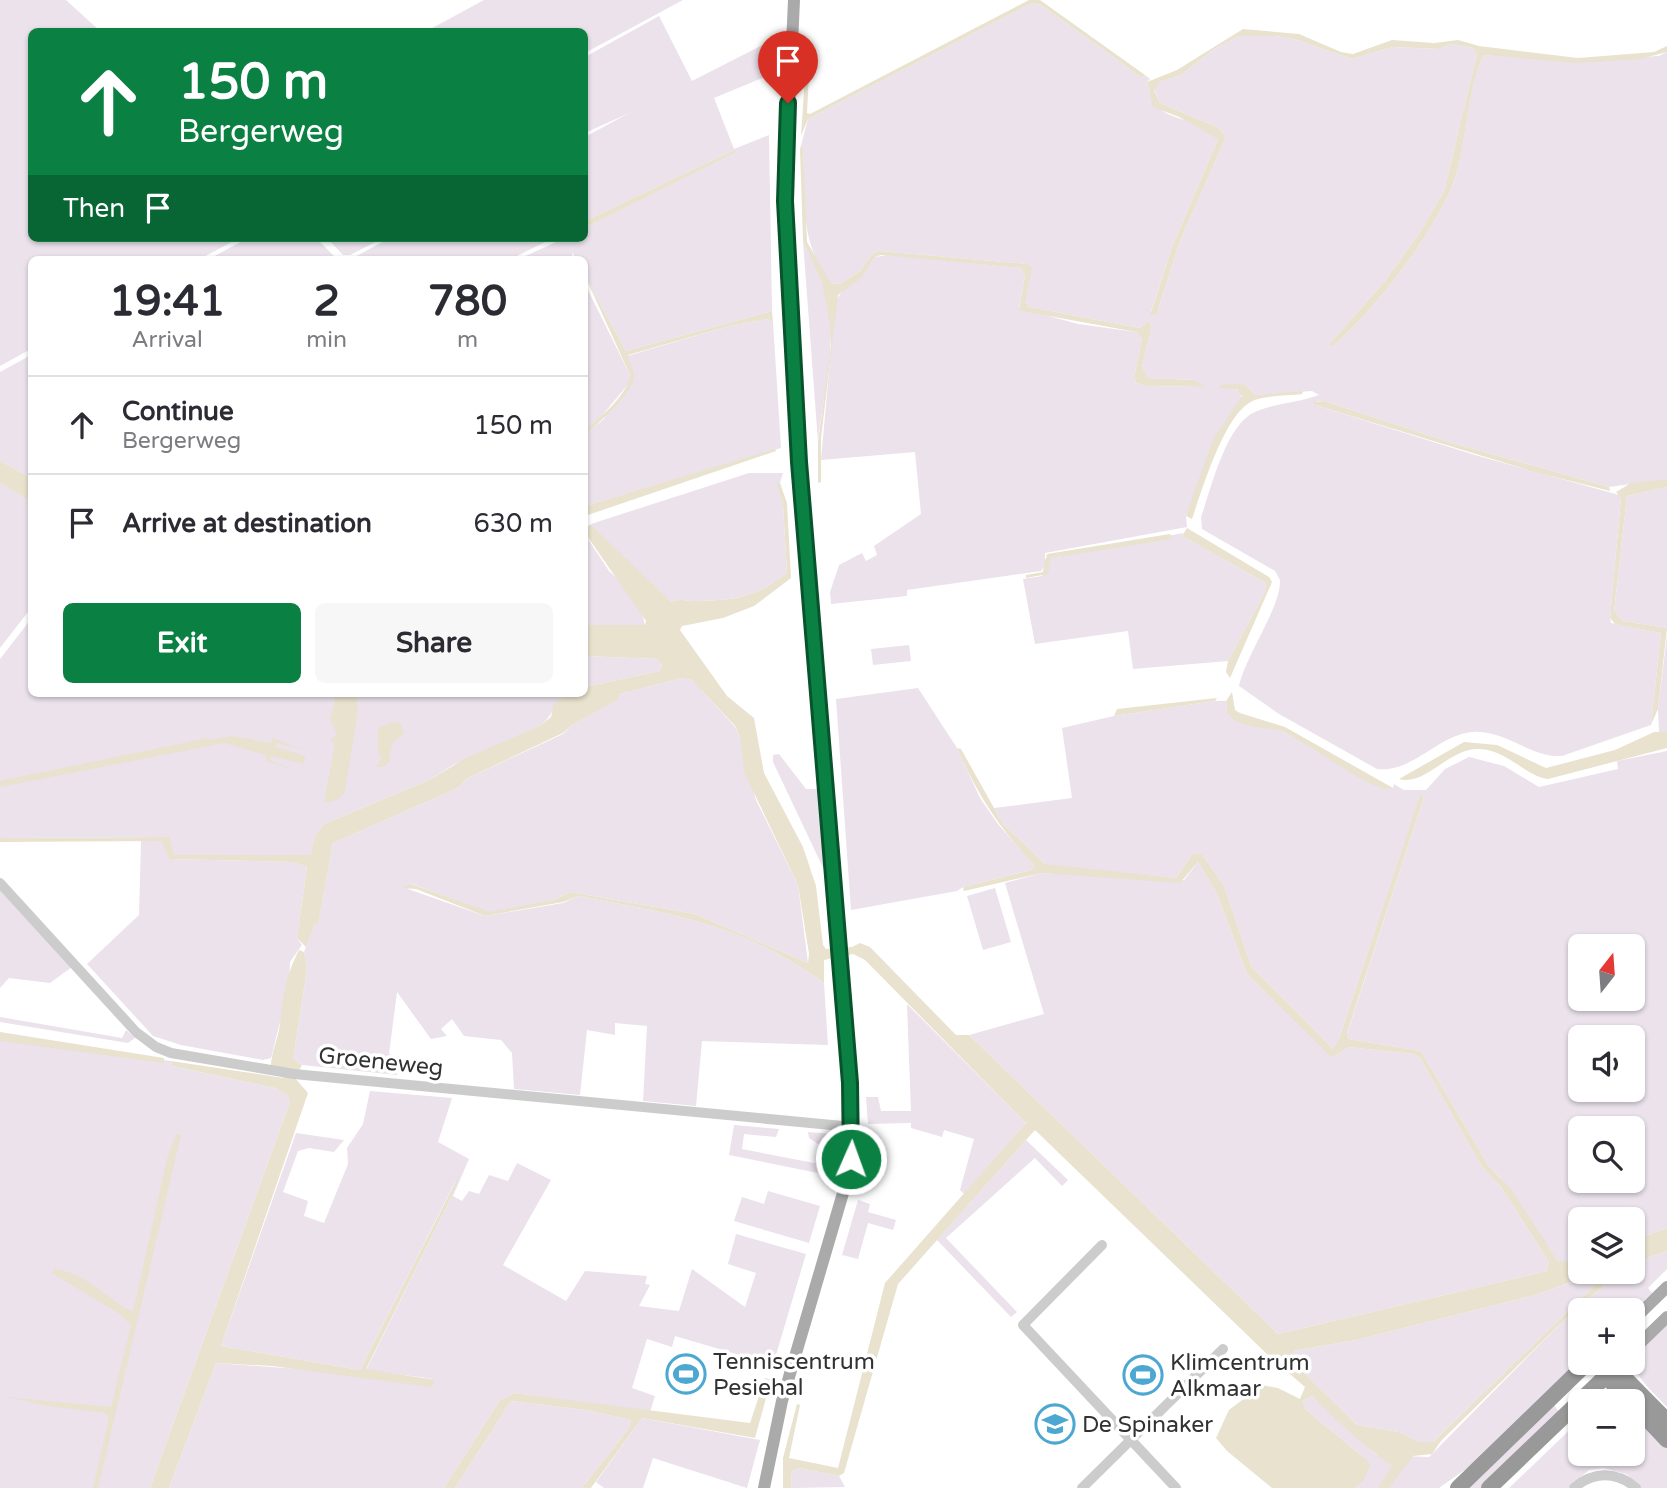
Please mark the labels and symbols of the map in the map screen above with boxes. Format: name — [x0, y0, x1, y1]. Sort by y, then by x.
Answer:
pin — [758, 31, 818, 103]
north arrow — [1568, 934, 1645, 1012]
street label: Groeneweg — [317, 1042, 445, 1082]
position arrow — [814, 1122, 888, 1196]
place label: Tenniscentrum Pesiehal — [713, 1348, 875, 1402]
place label: Klimcentrum Alkmaar — [1170, 1349, 1310, 1403]
sports icon: Tenniscentrum Pesiehal — [665, 1353, 707, 1395]
sports icon: Klimcentrum Alkmaar — [1122, 1354, 1164, 1396]
school or university icon: De Spinaker — [1034, 1403, 1076, 1445]
place label: De Spinaker — [1082, 1411, 1213, 1439]

